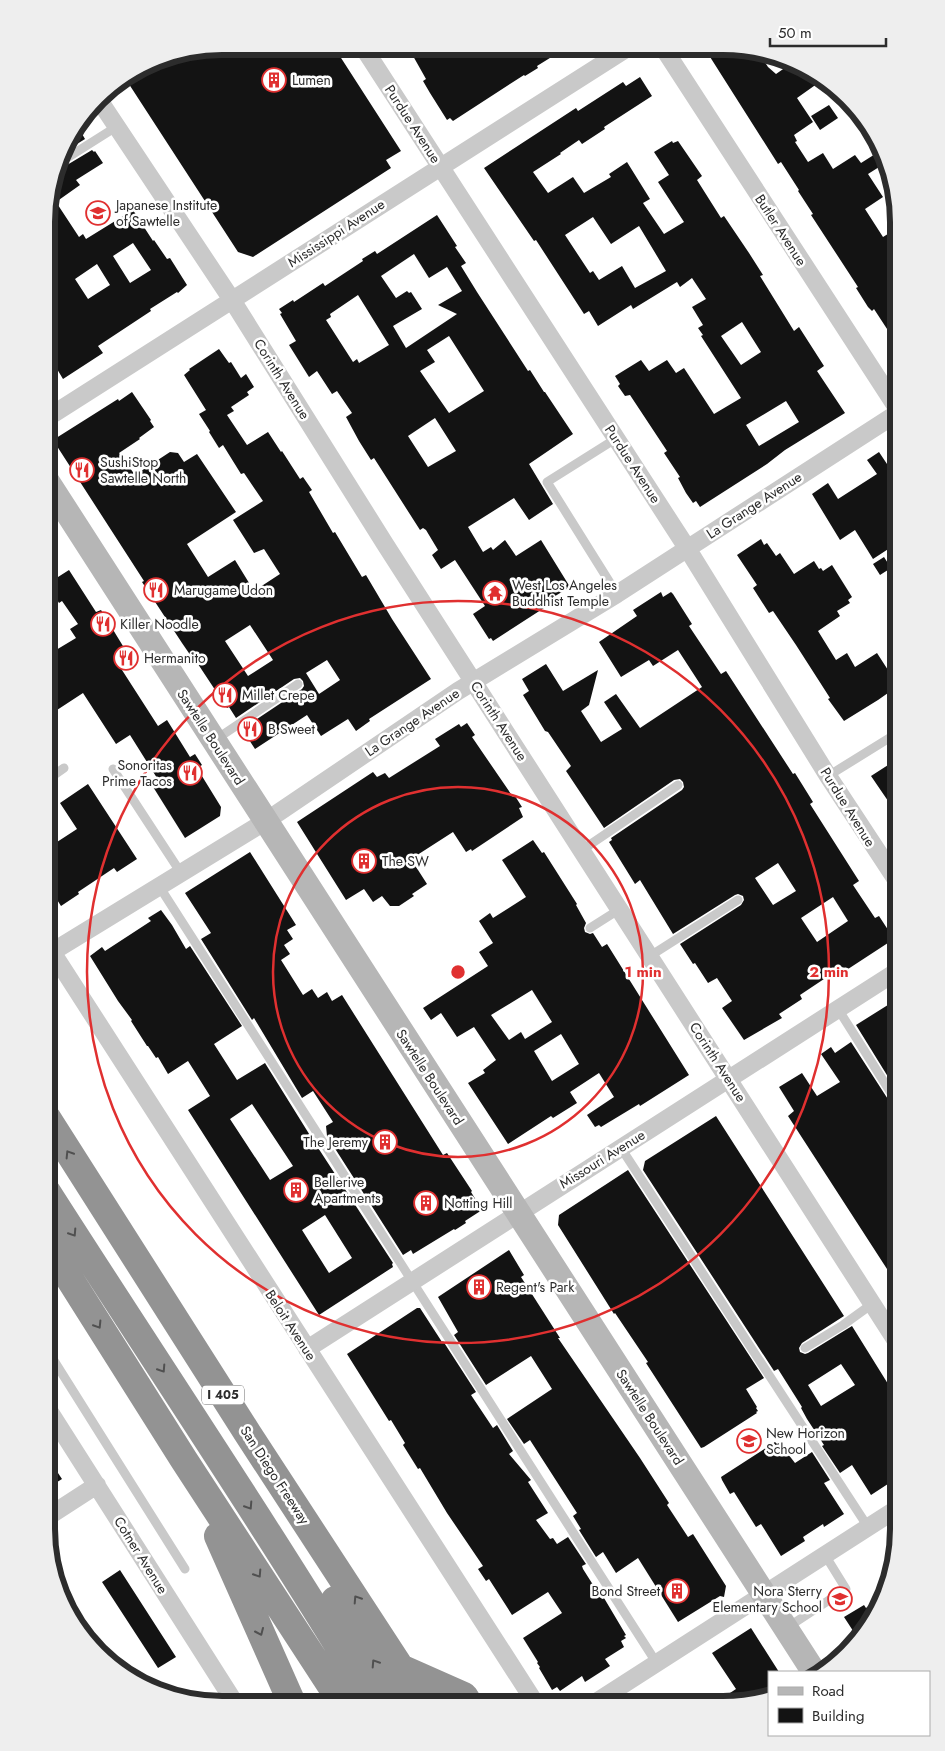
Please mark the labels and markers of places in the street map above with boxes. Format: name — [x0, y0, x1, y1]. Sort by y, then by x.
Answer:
building icon: Lumen — [261, 67, 287, 93]
place label: Lumen — [292, 70, 331, 90]
place label: Japanese Institute of Sawtelle — [114, 195, 217, 231]
school or university icon: Japanese Institute of Sawtelle — [85, 200, 111, 226]
place label: SushiStop Sawtelle North — [100, 452, 186, 488]
restaurant icon: SushiStop Sawtelle North — [69, 457, 95, 483]
place label: West Los Angeles Buddhist Temple — [512, 575, 617, 611]
restaurant icon: Marugame Udon — [143, 577, 169, 603]
place label: Marugame Udon — [174, 580, 273, 600]
temple icon: West Los Angeles Buddhist Temple — [482, 580, 508, 606]
restaurant icon: Killer Noodle — [90, 611, 116, 637]
place label: Killer Noodle — [120, 614, 199, 634]
restaurant icon: Hermanito — [113, 645, 139, 671]
place label: Hermanito — [144, 648, 206, 668]
restaurant icon: Millet Crepe — [212, 682, 238, 708]
place label: Millet Crepe — [242, 685, 315, 705]
restaurant icon: B Sweet — [237, 716, 263, 742]
place label: B Sweet — [268, 719, 315, 739]
place label: Sonoritas Prime Tacos — [102, 755, 172, 791]
restaurant icon: Sonoritas Prime Tacos — [177, 760, 203, 786]
building icon: The SW — [351, 848, 377, 874]
place label: The SW — [382, 851, 429, 871]
centre of rings — [449, 963, 467, 981]
building icon: The Jeremy — [372, 1129, 398, 1155]
place label: The Jeremy — [303, 1132, 369, 1152]
place label: Bellerive Apartments — [314, 1172, 381, 1208]
building icon: Bellerive Apartments — [283, 1177, 309, 1203]
building icon: Notting Hill — [413, 1190, 439, 1216]
place label: Notting Hill — [444, 1193, 512, 1213]
building icon: Regent's Park — [466, 1274, 492, 1300]
place label: Regent's Park — [496, 1277, 575, 1297]
place label: New Horizon School — [766, 1423, 845, 1459]
school or university icon: New Horizon School — [736, 1428, 762, 1454]
building icon: Bond Street — [664, 1578, 690, 1604]
place label: Bond Street — [592, 1581, 661, 1601]
place label: Nora Sterry Elementary School — [712, 1581, 823, 1617]
school or university icon: Nora Sterry Elementary School — [827, 1586, 853, 1612]

